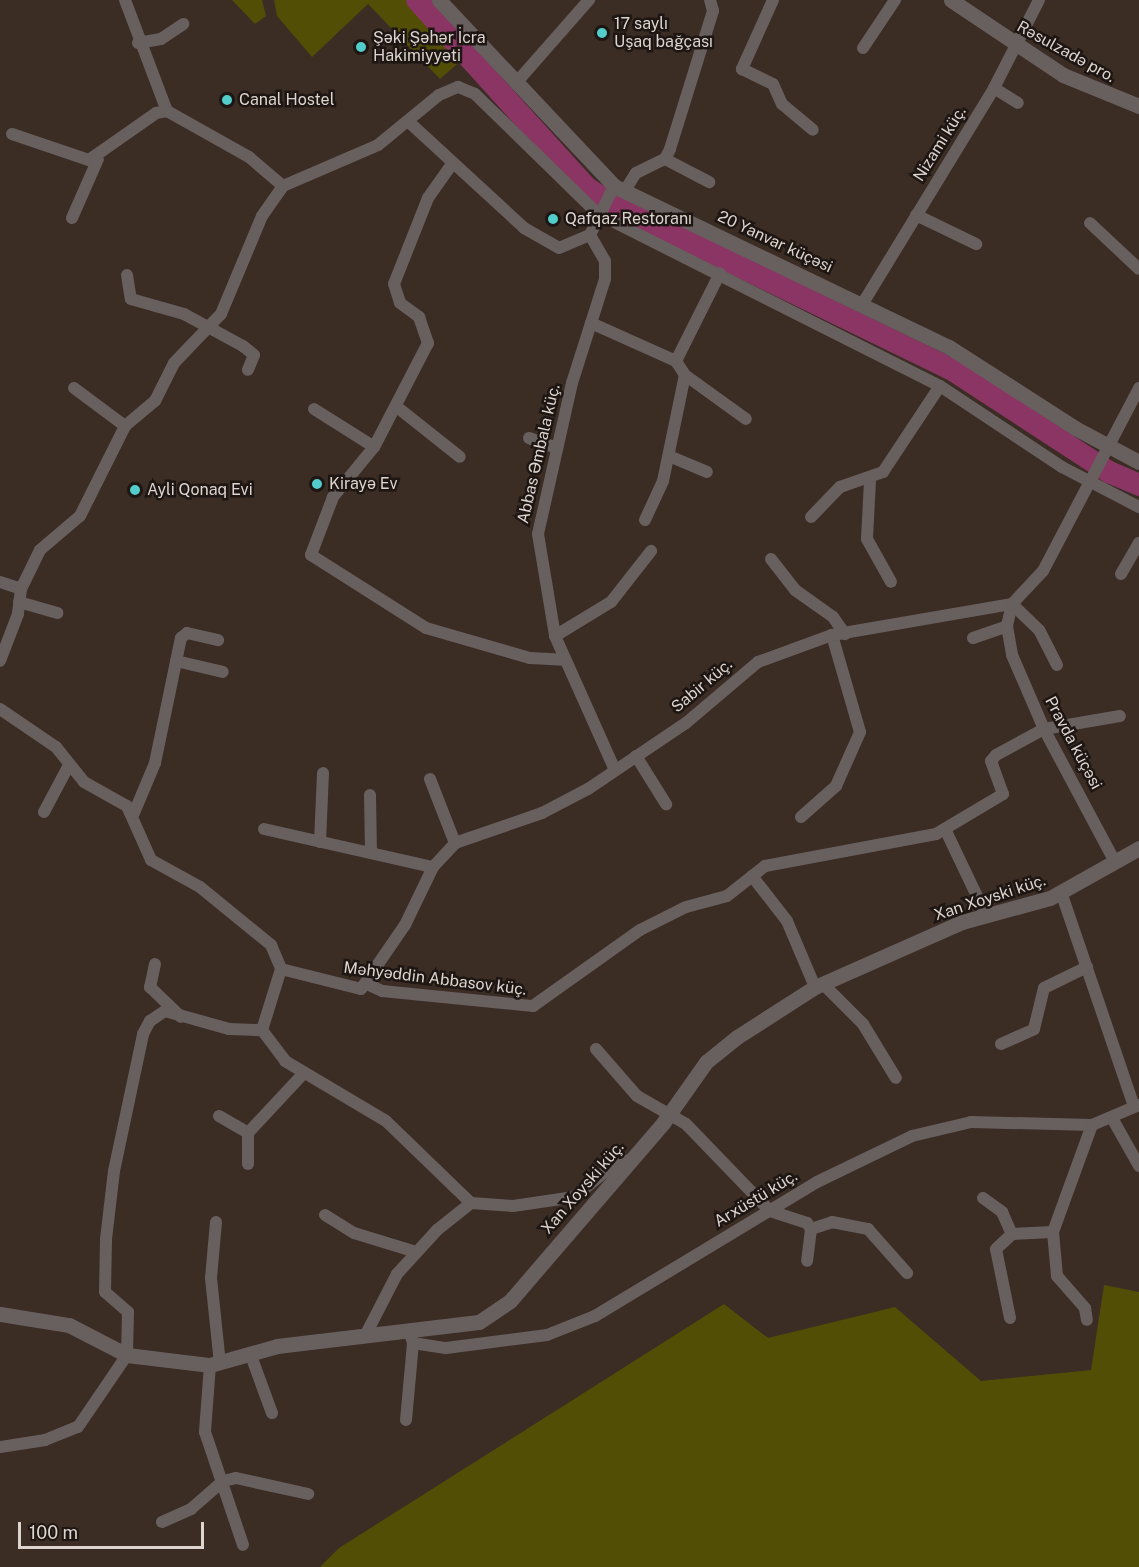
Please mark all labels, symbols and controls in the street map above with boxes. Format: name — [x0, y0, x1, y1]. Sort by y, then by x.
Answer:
place label: 17 saylı Uşaq bağçası — [614, 14, 713, 52]
street label: Rəsulzadə pro. — [1013, 17, 1119, 87]
marker: 17 saylı Uşaq bağçası — [595, 26, 609, 40]
place label: Şəki Şəhər İcra Hakimiyyəti — [373, 28, 486, 66]
marker: Şəki Şəhər İcra Hakimiyyəti — [354, 40, 368, 54]
place label: Canal Hostel — [239, 90, 335, 110]
marker: Canal Hostel — [220, 93, 234, 107]
street label: Nizami küç. — [909, 103, 971, 185]
street label: 20 Yanvar küçəsi — [715, 207, 835, 277]
place label: Qafqaz Restoranı — [565, 209, 692, 229]
marker: Qafqaz Restoranı — [546, 212, 560, 226]
street label: Abbas Əmbala küç. — [514, 382, 564, 526]
place label: Kirayə Ev — [329, 474, 398, 494]
marker: Kirayə Ev — [310, 477, 324, 491]
place label: Ayli Qonaq Evi — [147, 480, 253, 500]
marker: Ayli Qonaq Evi — [128, 483, 142, 497]
street label: Sabir küç. — [668, 655, 736, 717]
street label: Pravda küçəsi — [1040, 693, 1106, 793]
street label: Xan Xoyski küç. — [932, 871, 1048, 925]
street label: Məhyəddin Abbasov küç. — [342, 958, 528, 1000]
street label: Xan Xoyski küç. — [538, 1138, 628, 1238]
street label: Arxüstü küç. — [711, 1167, 801, 1231]
scale bar — [21, 1510, 207, 1548]
text: 100 m — [29, 1522, 78, 1543]

